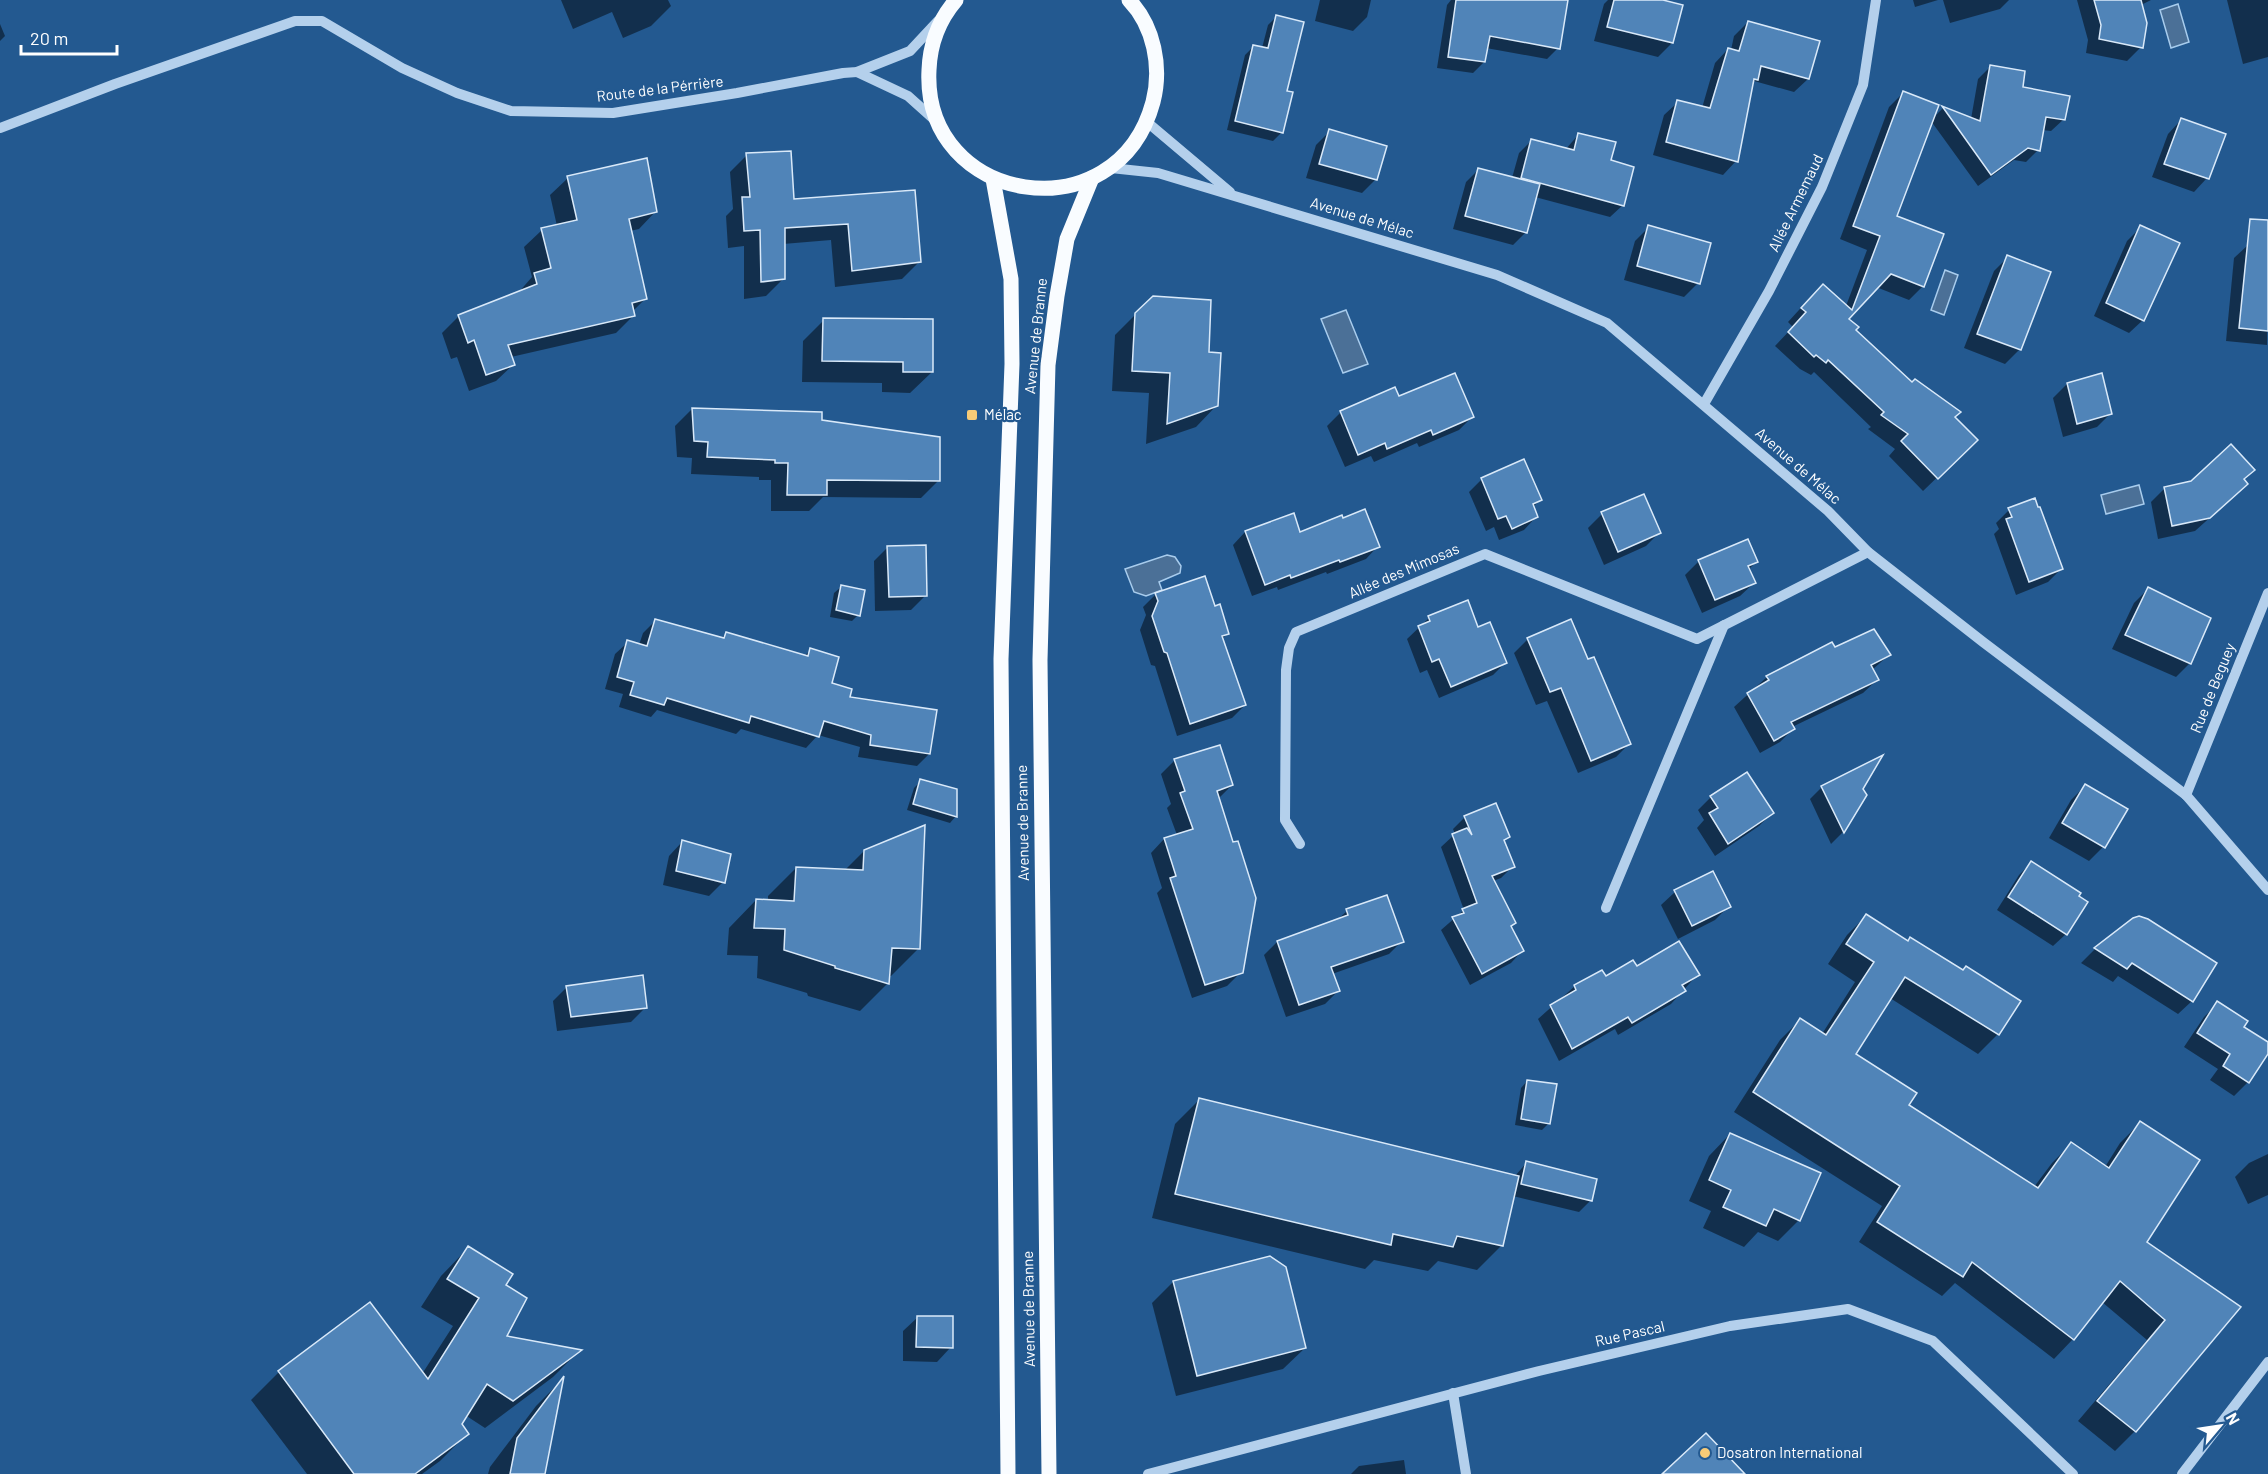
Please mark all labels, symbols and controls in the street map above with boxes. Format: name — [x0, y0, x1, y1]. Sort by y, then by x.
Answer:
scale bar — [21, 18, 117, 56]
text: 20 m — [30, 27, 68, 49]
street label: Route de la Pérrière — [595, 71, 724, 105]
street label: Allée Armemaud — [1764, 151, 1826, 254]
street label: Avenue de Mélac — [1308, 193, 1417, 241]
street label: Avenue de Branne — [1020, 277, 1050, 395]
place label: Mélac — [984, 405, 1022, 423]
marker: Mélac — [965, 408, 979, 422]
street label: Avenue de Mélac — [1752, 423, 1845, 507]
street label: Allée des Mimosas — [1346, 539, 1462, 601]
street label: Rue de Beguey — [2186, 640, 2238, 735]
street label: Avenue de Branne — [1012, 765, 1032, 881]
street label: Avenue de Branne — [1018, 1251, 1038, 1367]
street label: Rue Pascal — [1593, 1316, 1666, 1350]
north arrow — [2190, 1396, 2250, 1456]
text: N — [2223, 1409, 2244, 1428]
place label: Dosatron International — [1717, 1443, 1862, 1461]
marker: Dosatron International — [1698, 1446, 1712, 1460]

